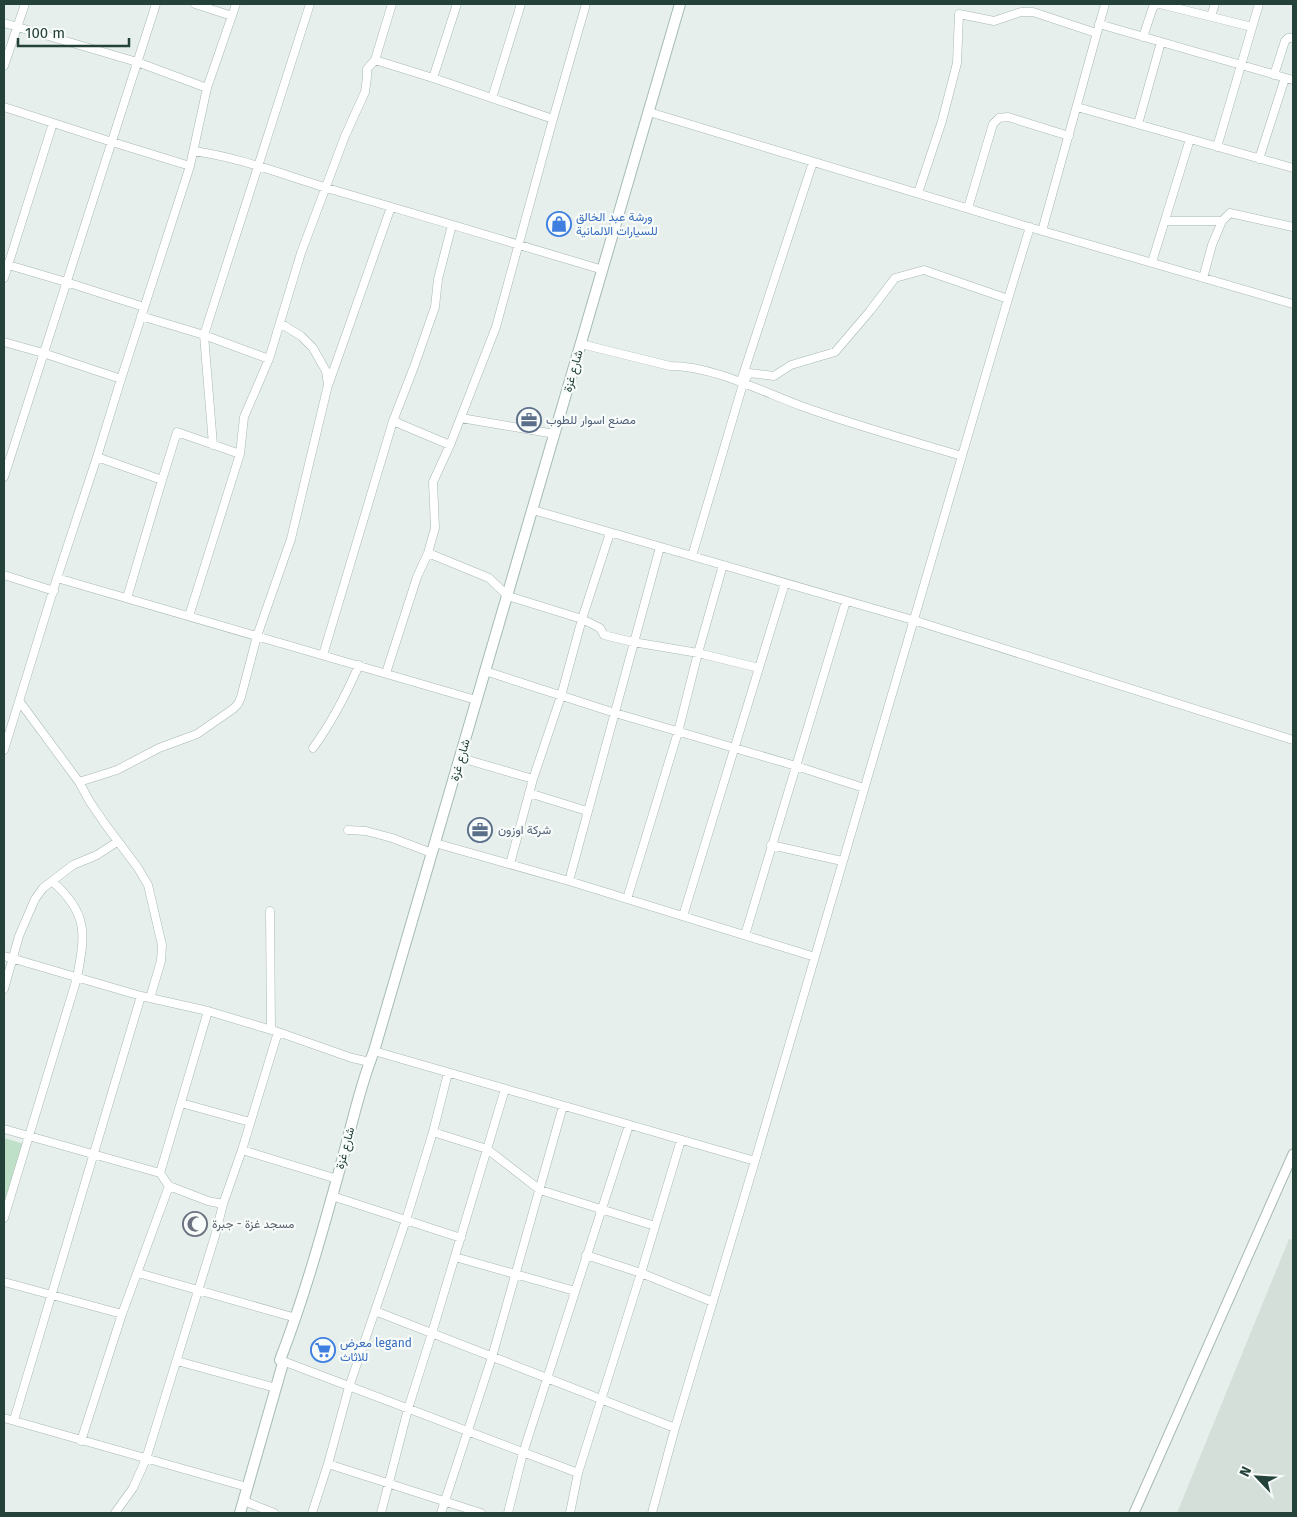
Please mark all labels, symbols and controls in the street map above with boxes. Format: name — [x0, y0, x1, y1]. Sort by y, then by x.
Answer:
scale bar — [18, 15, 129, 47]
text: 100 m — [25, 24, 65, 42]
place label: ورشة عبد الخالق للسيارات الالمانية — [576, 210, 658, 239]
shop icon: ورشة عبد الخالق للسيارات الالمانية — [546, 211, 572, 237]
street label: شارع غزة — [560, 348, 588, 394]
office icon: مصنع اسوار للطوب — [516, 407, 542, 433]
place label: مصنع اسوار للطوب — [546, 413, 636, 429]
street label: شارع غزة — [447, 737, 475, 783]
office icon: شركة اوزون — [467, 817, 493, 843]
place label: شركة اوزون — [498, 823, 551, 838]
street label: شارع غزة — [333, 1125, 359, 1171]
mosque icon: مسجد غزة - جبرة — [182, 1211, 208, 1237]
place label: مسجد غزة - جبرة — [212, 1217, 295, 1232]
place label: معرض legand للاثاث — [340, 1336, 412, 1364]
supermarket icon: معرض legand للاثاث — [310, 1337, 336, 1363]
north arrow — [1232, 1452, 1282, 1502]
text: N — [1236, 1464, 1255, 1480]

